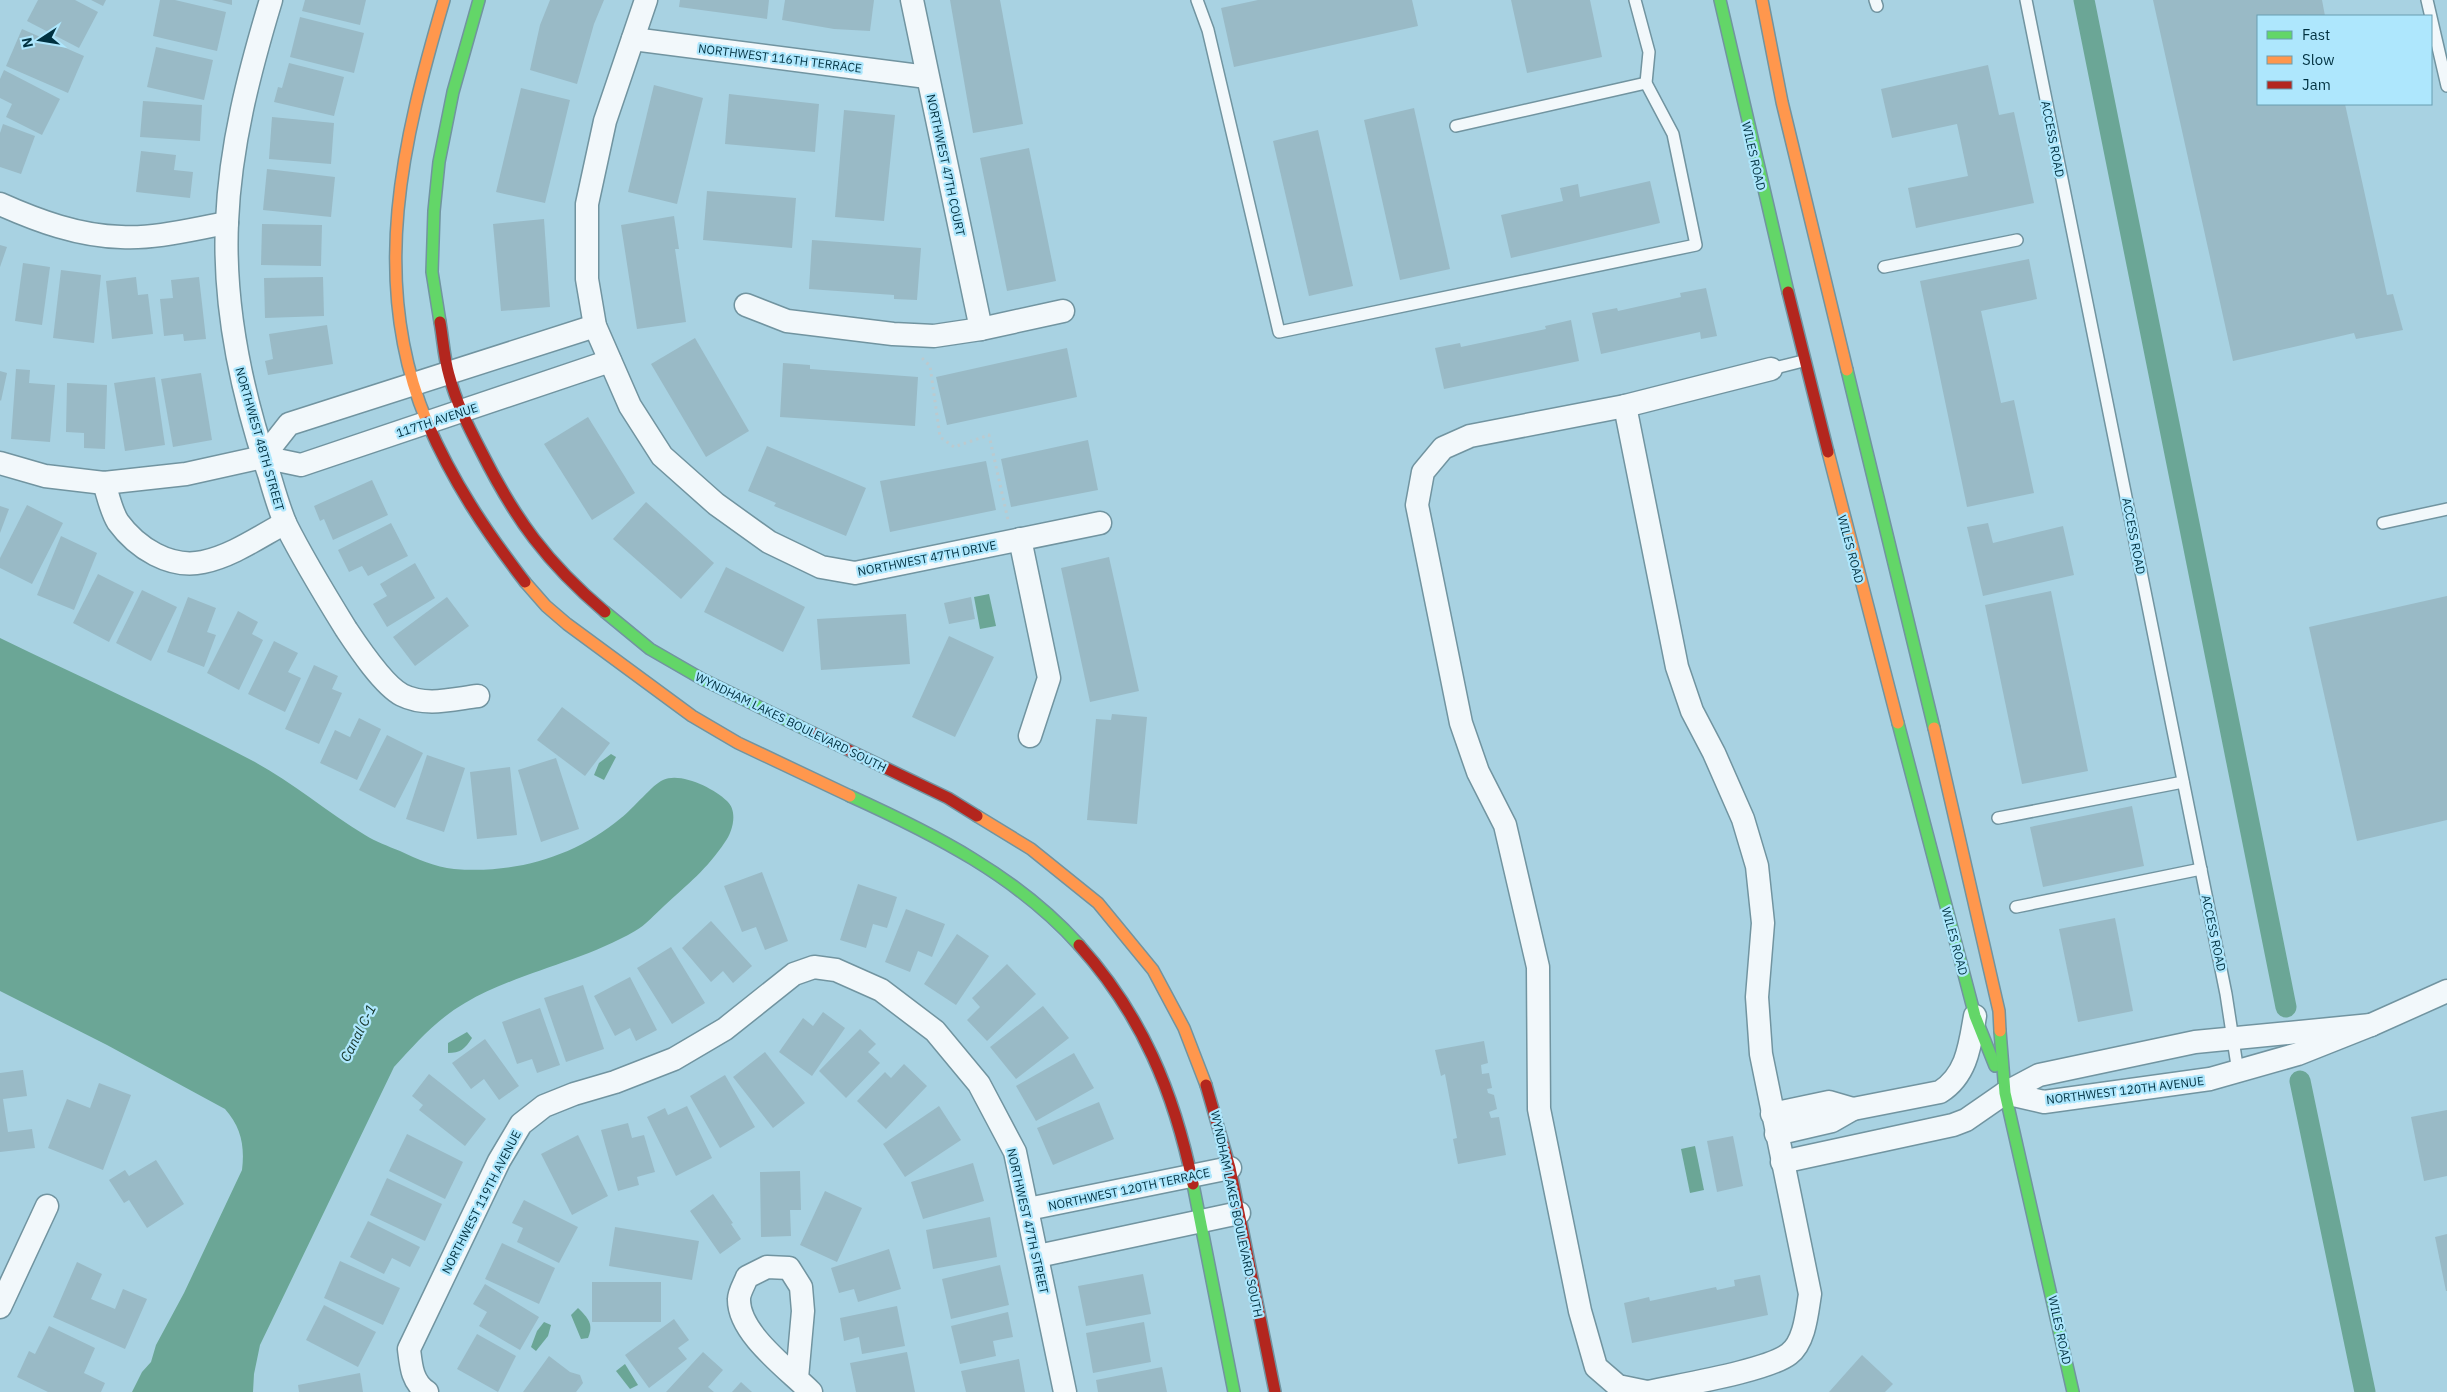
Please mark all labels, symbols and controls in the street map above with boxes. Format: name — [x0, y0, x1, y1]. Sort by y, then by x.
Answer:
north arrow — [15, 15, 65, 65]
legend — [2257, 15, 2432, 105]
text: Fast — [2302, 25, 2330, 44]
text: N — [17, 36, 37, 50]
street label: NORTHWEST 116TH TERRACE — [697, 41, 863, 75]
text: Slow — [2302, 50, 2335, 69]
text: Jam — [2302, 75, 2331, 94]
street label: NORTHWEST 47TH COURT — [924, 93, 968, 237]
street label: ACCESS ROAD — [2038, 100, 2068, 178]
street label: WILES ROAD — [1739, 120, 1769, 192]
street label: NORTHWEST 48TH STREET — [232, 365, 288, 513]
street label: 117TH AVENUE — [394, 400, 480, 440]
street label: ACCESS ROAD — [2119, 497, 2149, 575]
street label: WILES ROAD — [1835, 513, 1867, 585]
street label: NORTHWEST 47TH DRIVE — [856, 537, 998, 579]
street label: WYNDHAM LAKES BOULEVARD SOUTH — [693, 669, 889, 775]
street label: ACCESS ROAD — [2199, 894, 2229, 972]
street label: WILES ROAD — [1939, 905, 1971, 977]
water label: Canal C-1 — [336, 1002, 380, 1064]
street label: NORTHWEST 120TH AVENUE — [2045, 1073, 2205, 1107]
street label: WYNDHAM LAKES BOULEVARD SOUTH — [1208, 1109, 1266, 1319]
street label: NORTHWEST 119TH AVENUE — [438, 1128, 524, 1276]
street label: NORTHWEST 47TH STREET — [1004, 1147, 1052, 1295]
street label: NORTHWEST 120TH TERRACE — [1047, 1165, 1211, 1213]
street label: WILES ROAD — [2045, 1294, 2075, 1366]

